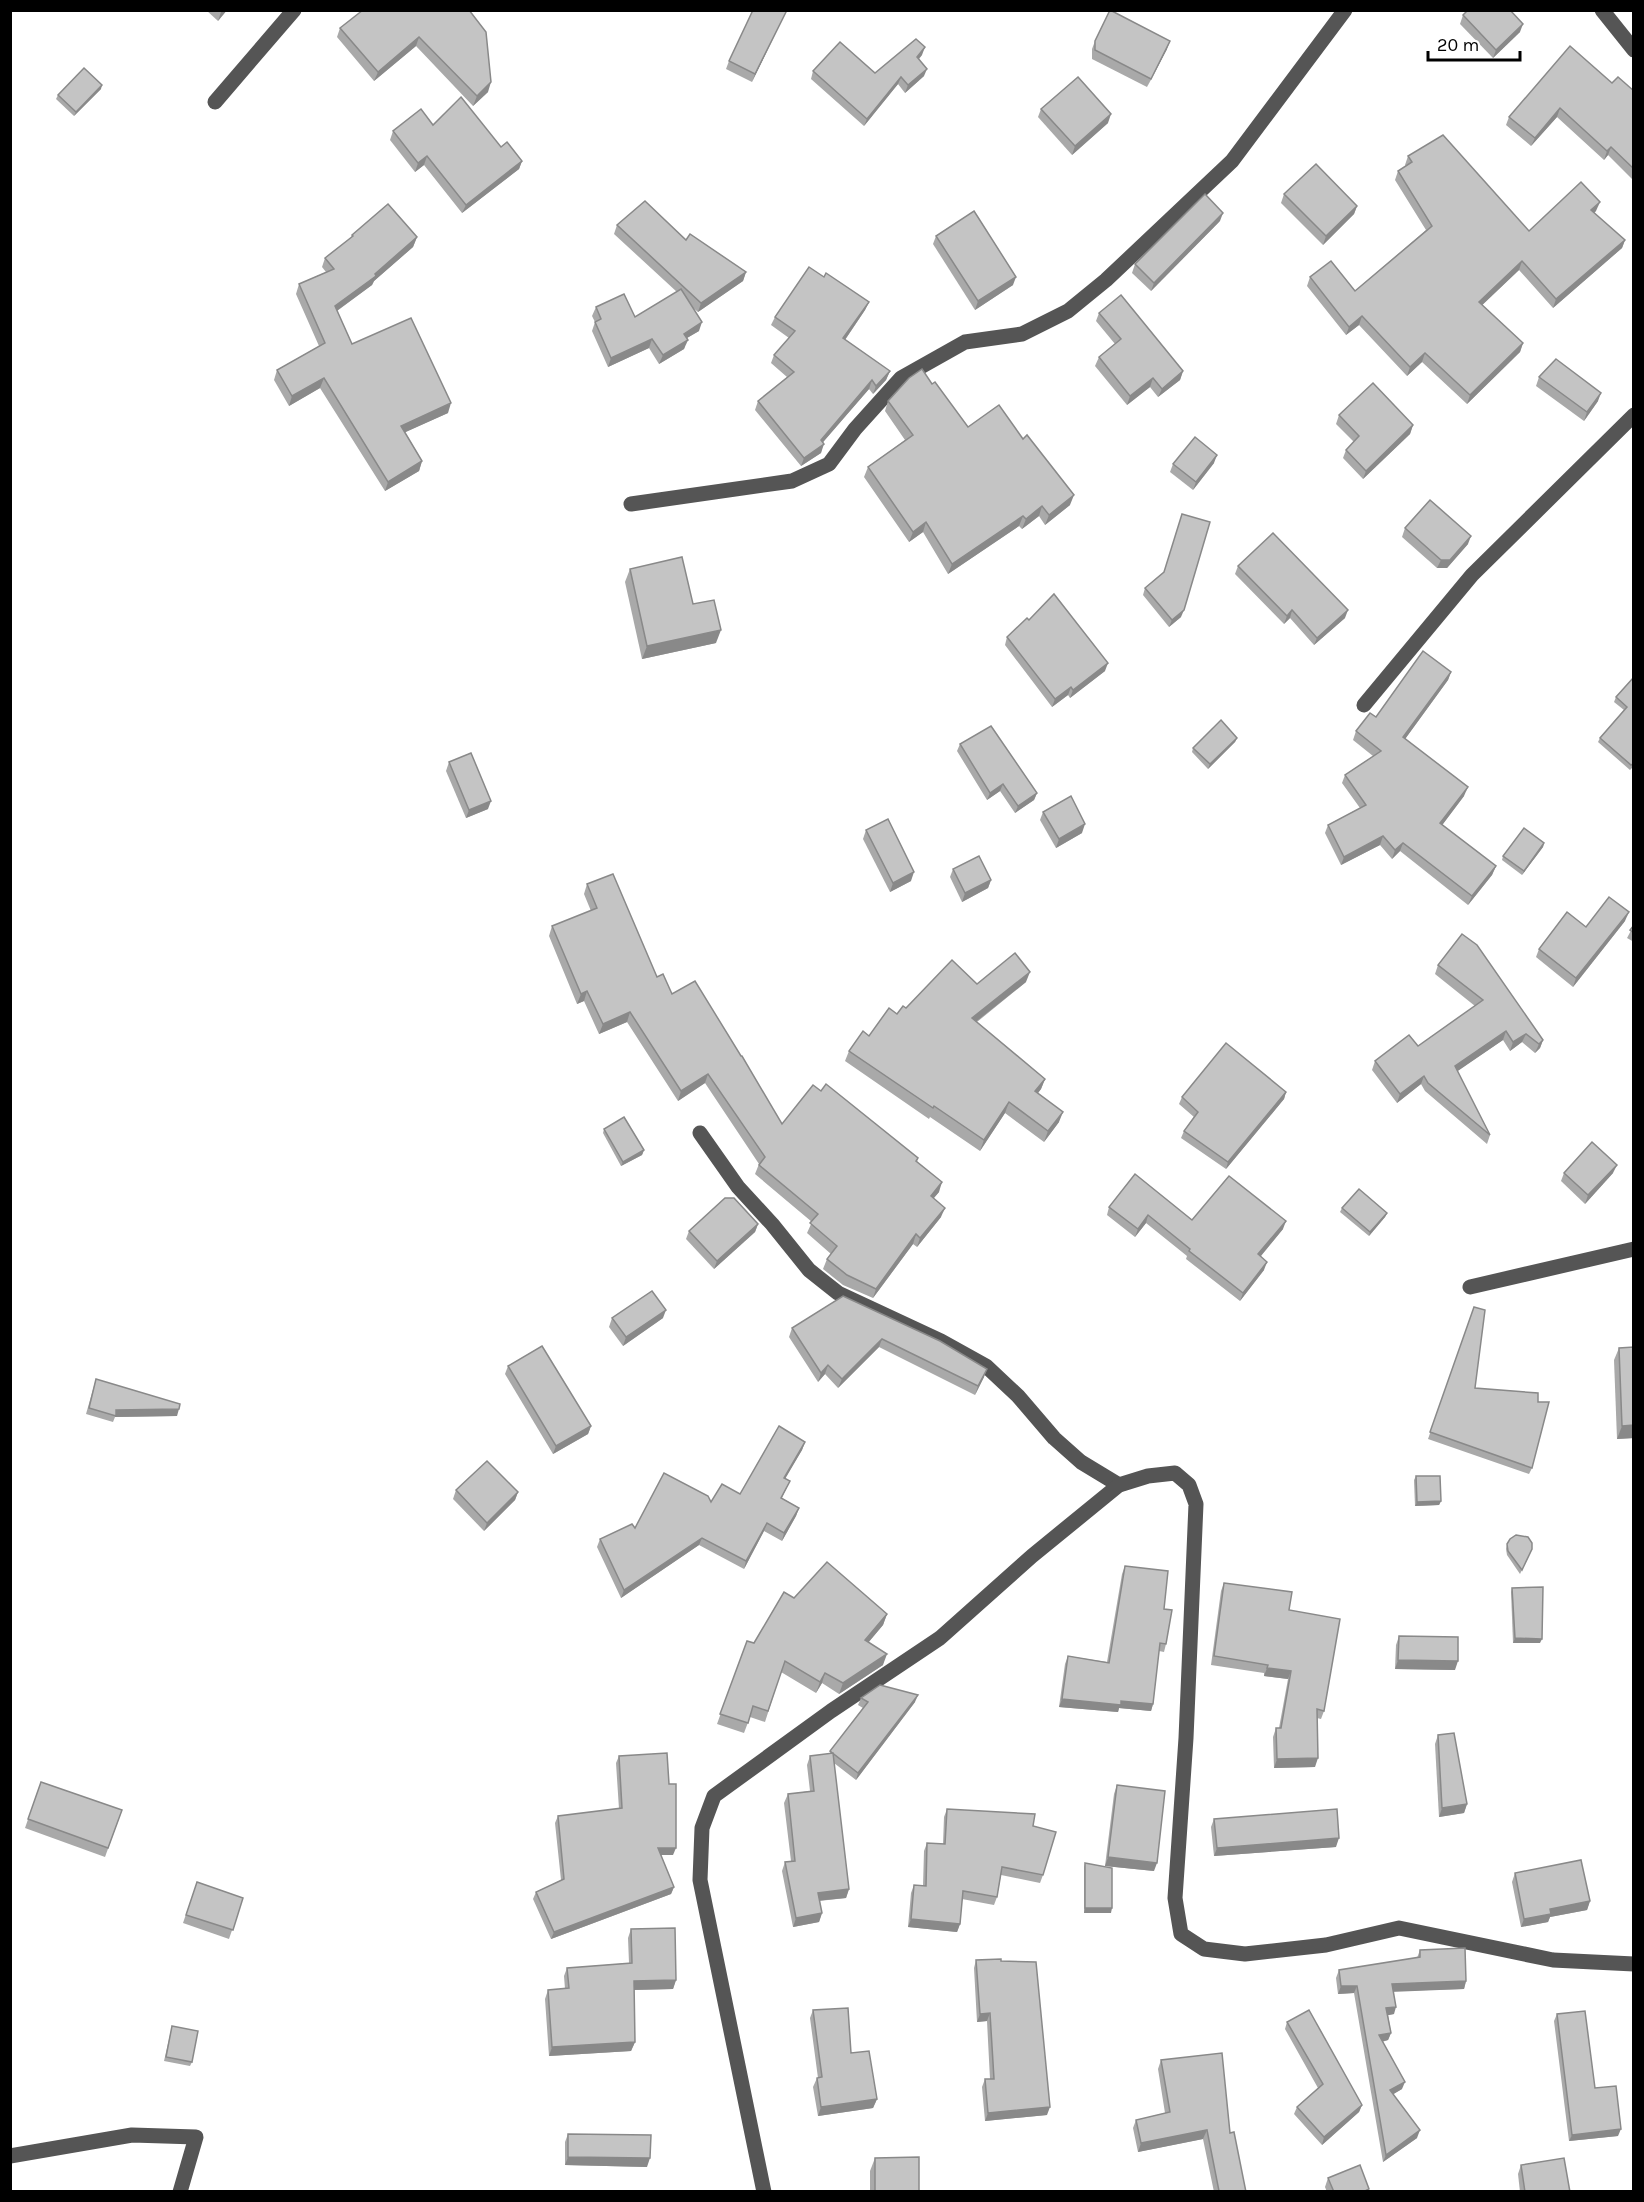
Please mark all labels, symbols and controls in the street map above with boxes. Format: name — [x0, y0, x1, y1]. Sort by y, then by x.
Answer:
scale bar — [1428, 24, 1520, 62]
text: 20 m — [1437, 34, 1479, 56]

